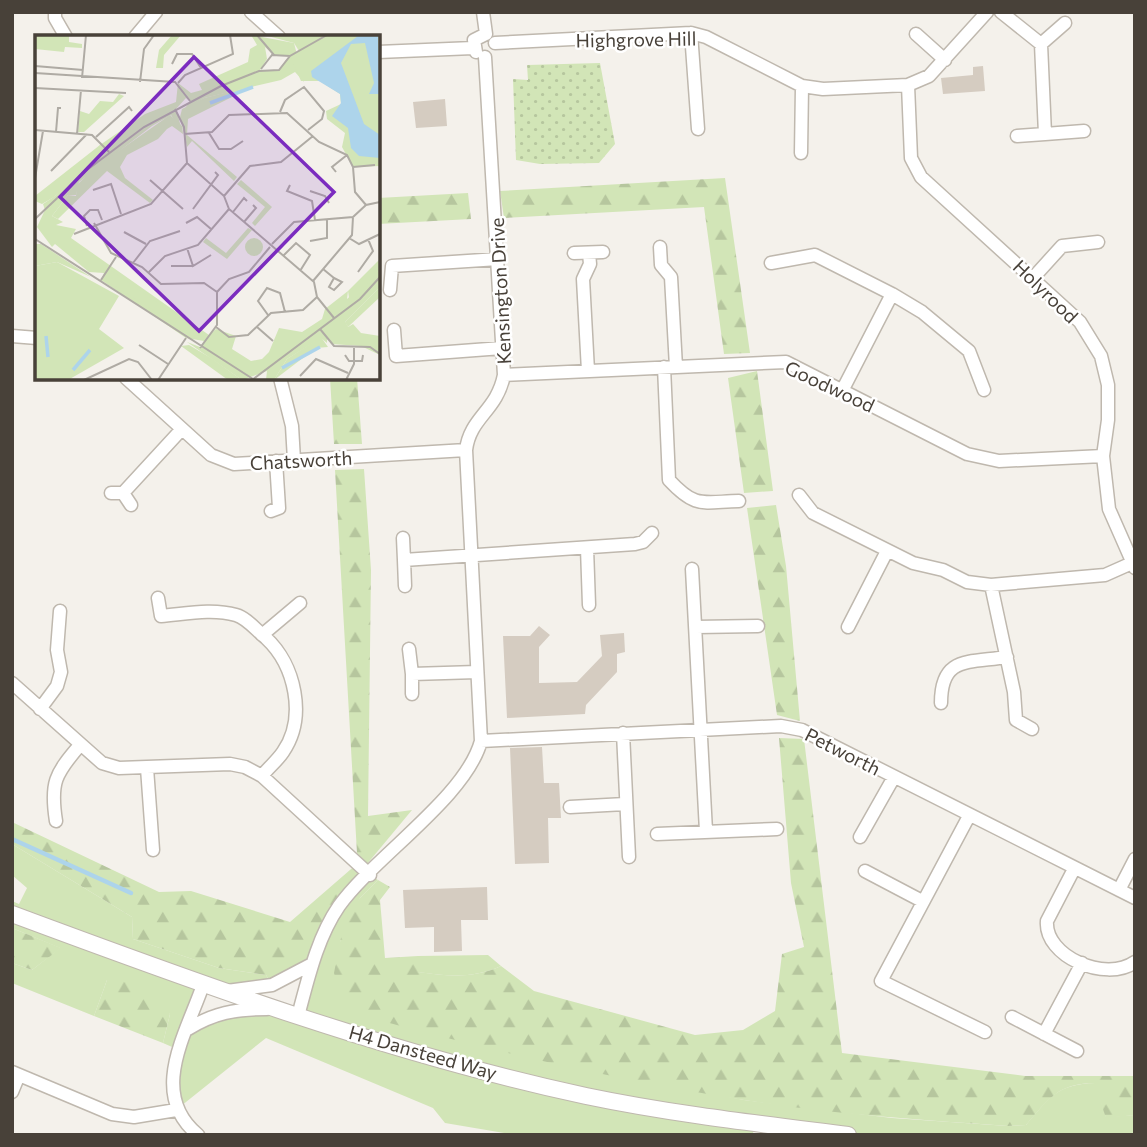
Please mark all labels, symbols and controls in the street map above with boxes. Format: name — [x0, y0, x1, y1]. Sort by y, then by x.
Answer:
street label: Highgrove Hill — [575, 26, 697, 52]
inset map — [35, 35, 380, 380]
street label: Kensington Drive — [485, 217, 515, 365]
street label: Holyrood — [1009, 255, 1083, 327]
street label: Goodwood — [782, 355, 878, 417]
street label: Chatsworth — [249, 446, 353, 474]
street label: Petworth — [801, 722, 885, 780]
street label: H4 Dansteed Way — [346, 1020, 500, 1084]

